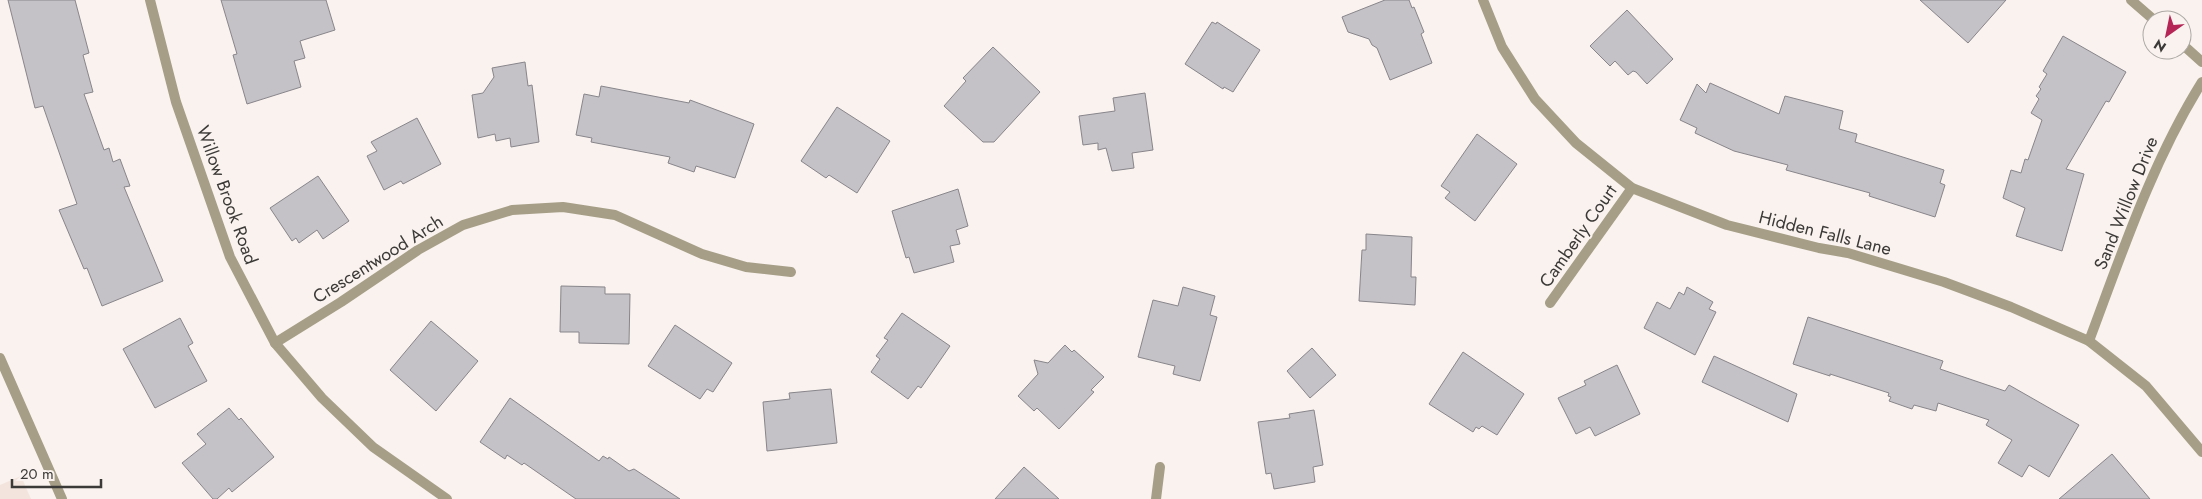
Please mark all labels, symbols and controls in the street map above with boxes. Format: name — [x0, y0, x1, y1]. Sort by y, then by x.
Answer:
north arrow — [2142, 10, 2192, 60]
text: N — [2150, 34, 2170, 57]
street label: Willow Brook Road — [190, 122, 264, 268]
street label: Sand Willow Drive — [2087, 132, 2165, 274]
street label: Camberly Court — [1533, 179, 1624, 293]
street label: Hidden Falls Lane — [1756, 204, 1894, 262]
street label: Crescentwood Arch — [308, 208, 448, 310]
scale bar — [12, 456, 101, 488]
text: 20 m — [20, 463, 54, 485]

